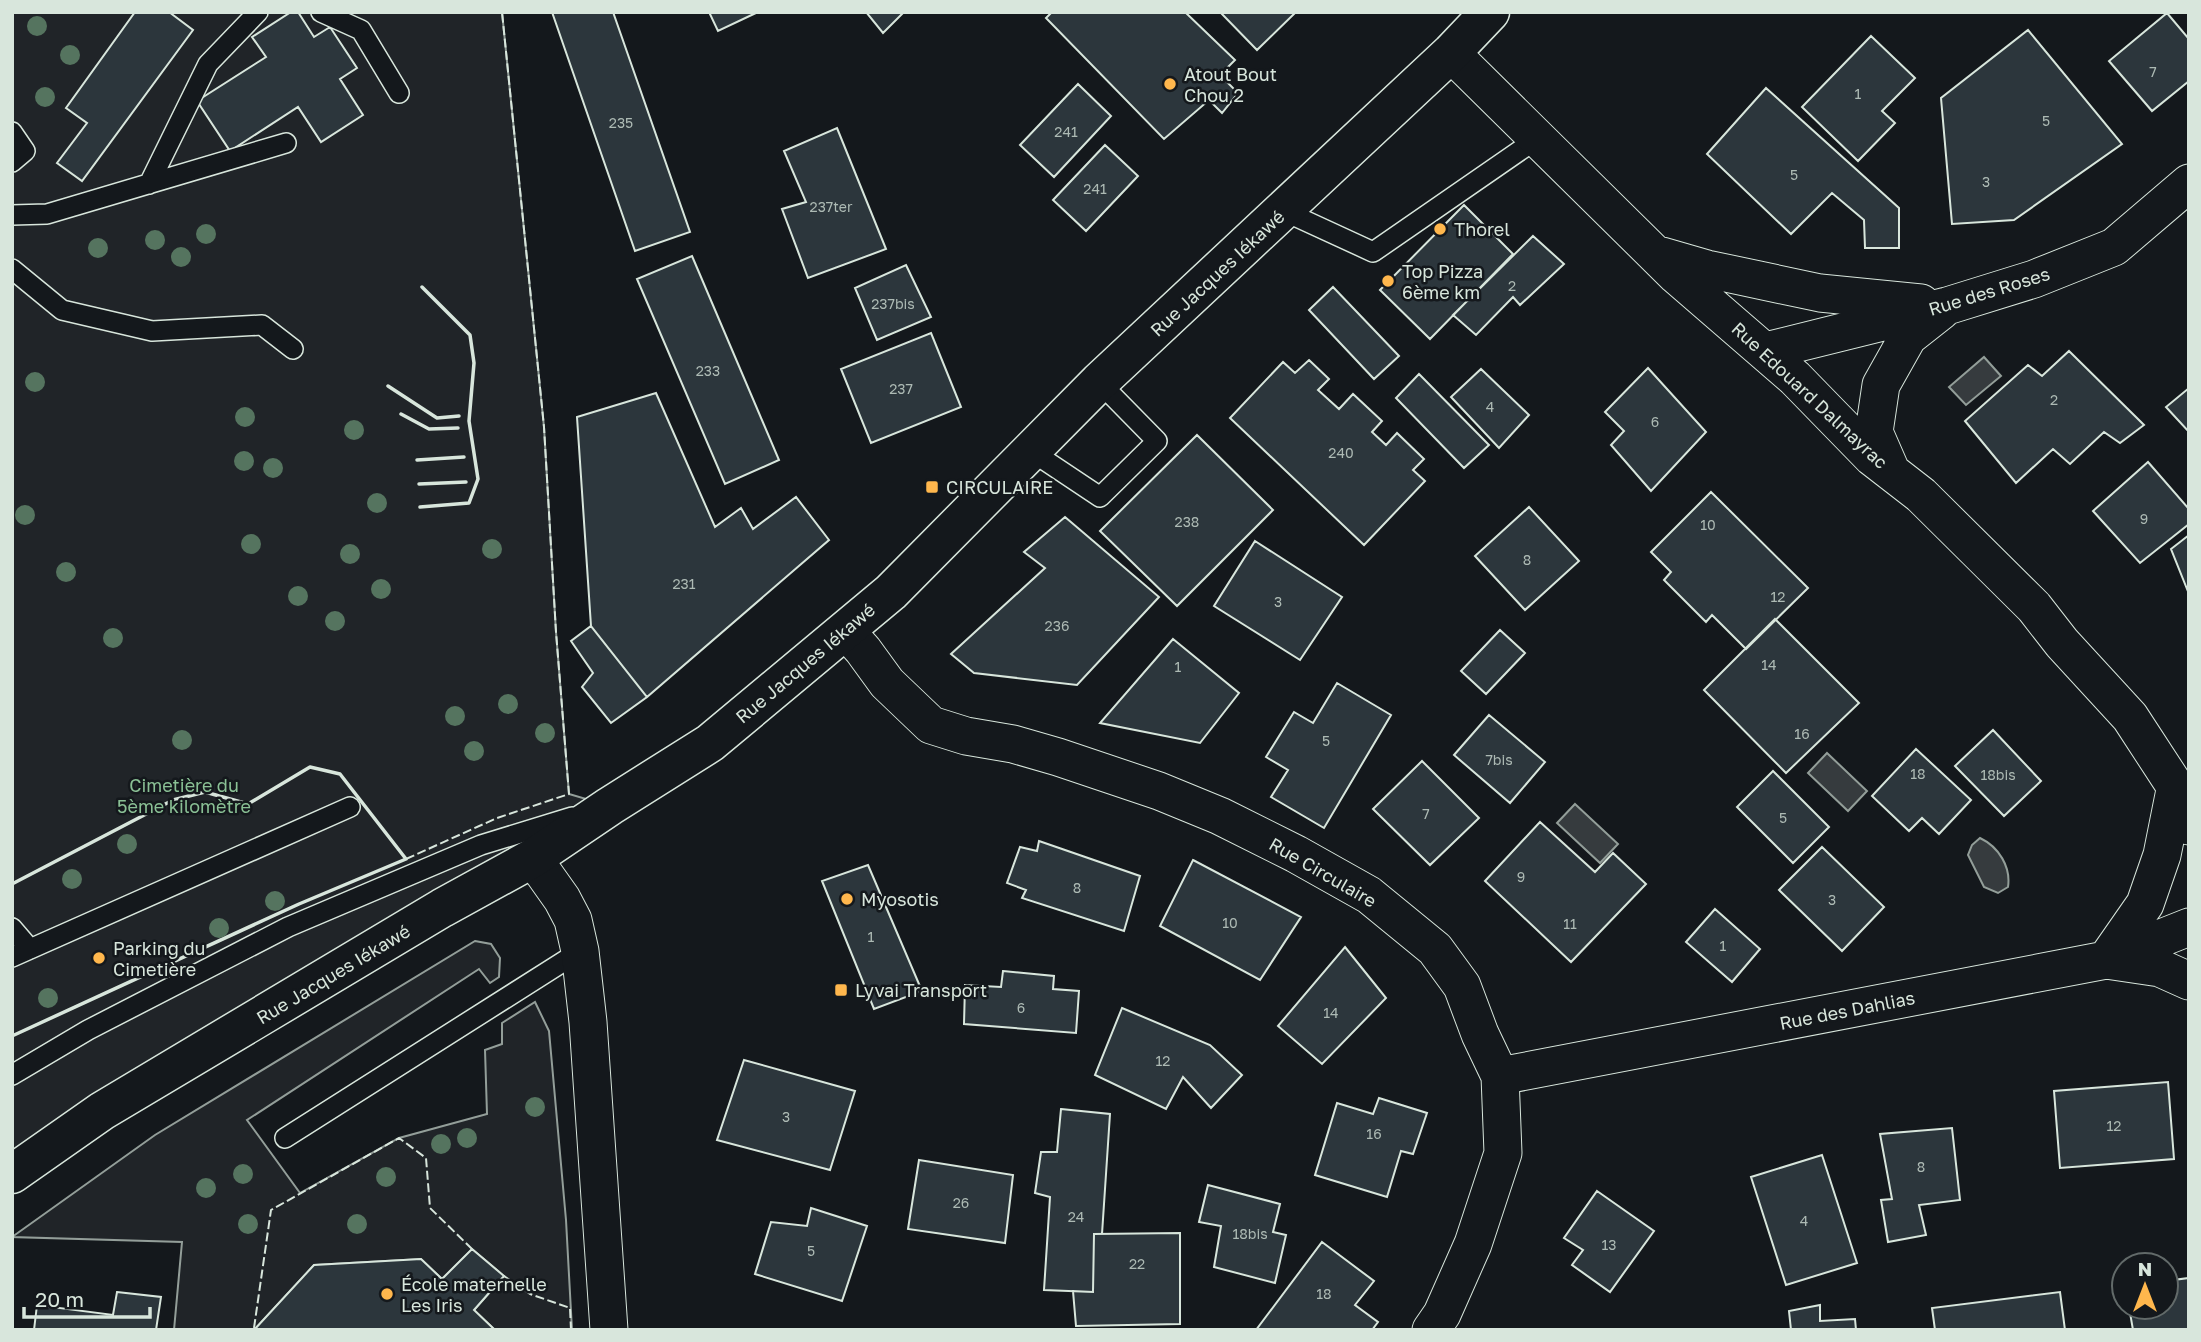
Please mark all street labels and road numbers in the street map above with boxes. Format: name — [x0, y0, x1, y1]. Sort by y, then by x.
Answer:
street label: Rue Jacques Iékawé — [1145, 205, 1289, 341]
street label: Rue des Roses — [1926, 262, 2052, 320]
street label: Rue Edouard Dalmayrac — [1728, 317, 1893, 473]
street label: Rue Jacques Iékawé — [731, 598, 879, 728]
street label: Rue Circulaire — [1265, 832, 1381, 912]
street label: Rue Jacques Iékawé — [252, 919, 414, 1029]
street label: Rue des Dahlias — [1777, 986, 1917, 1034]

